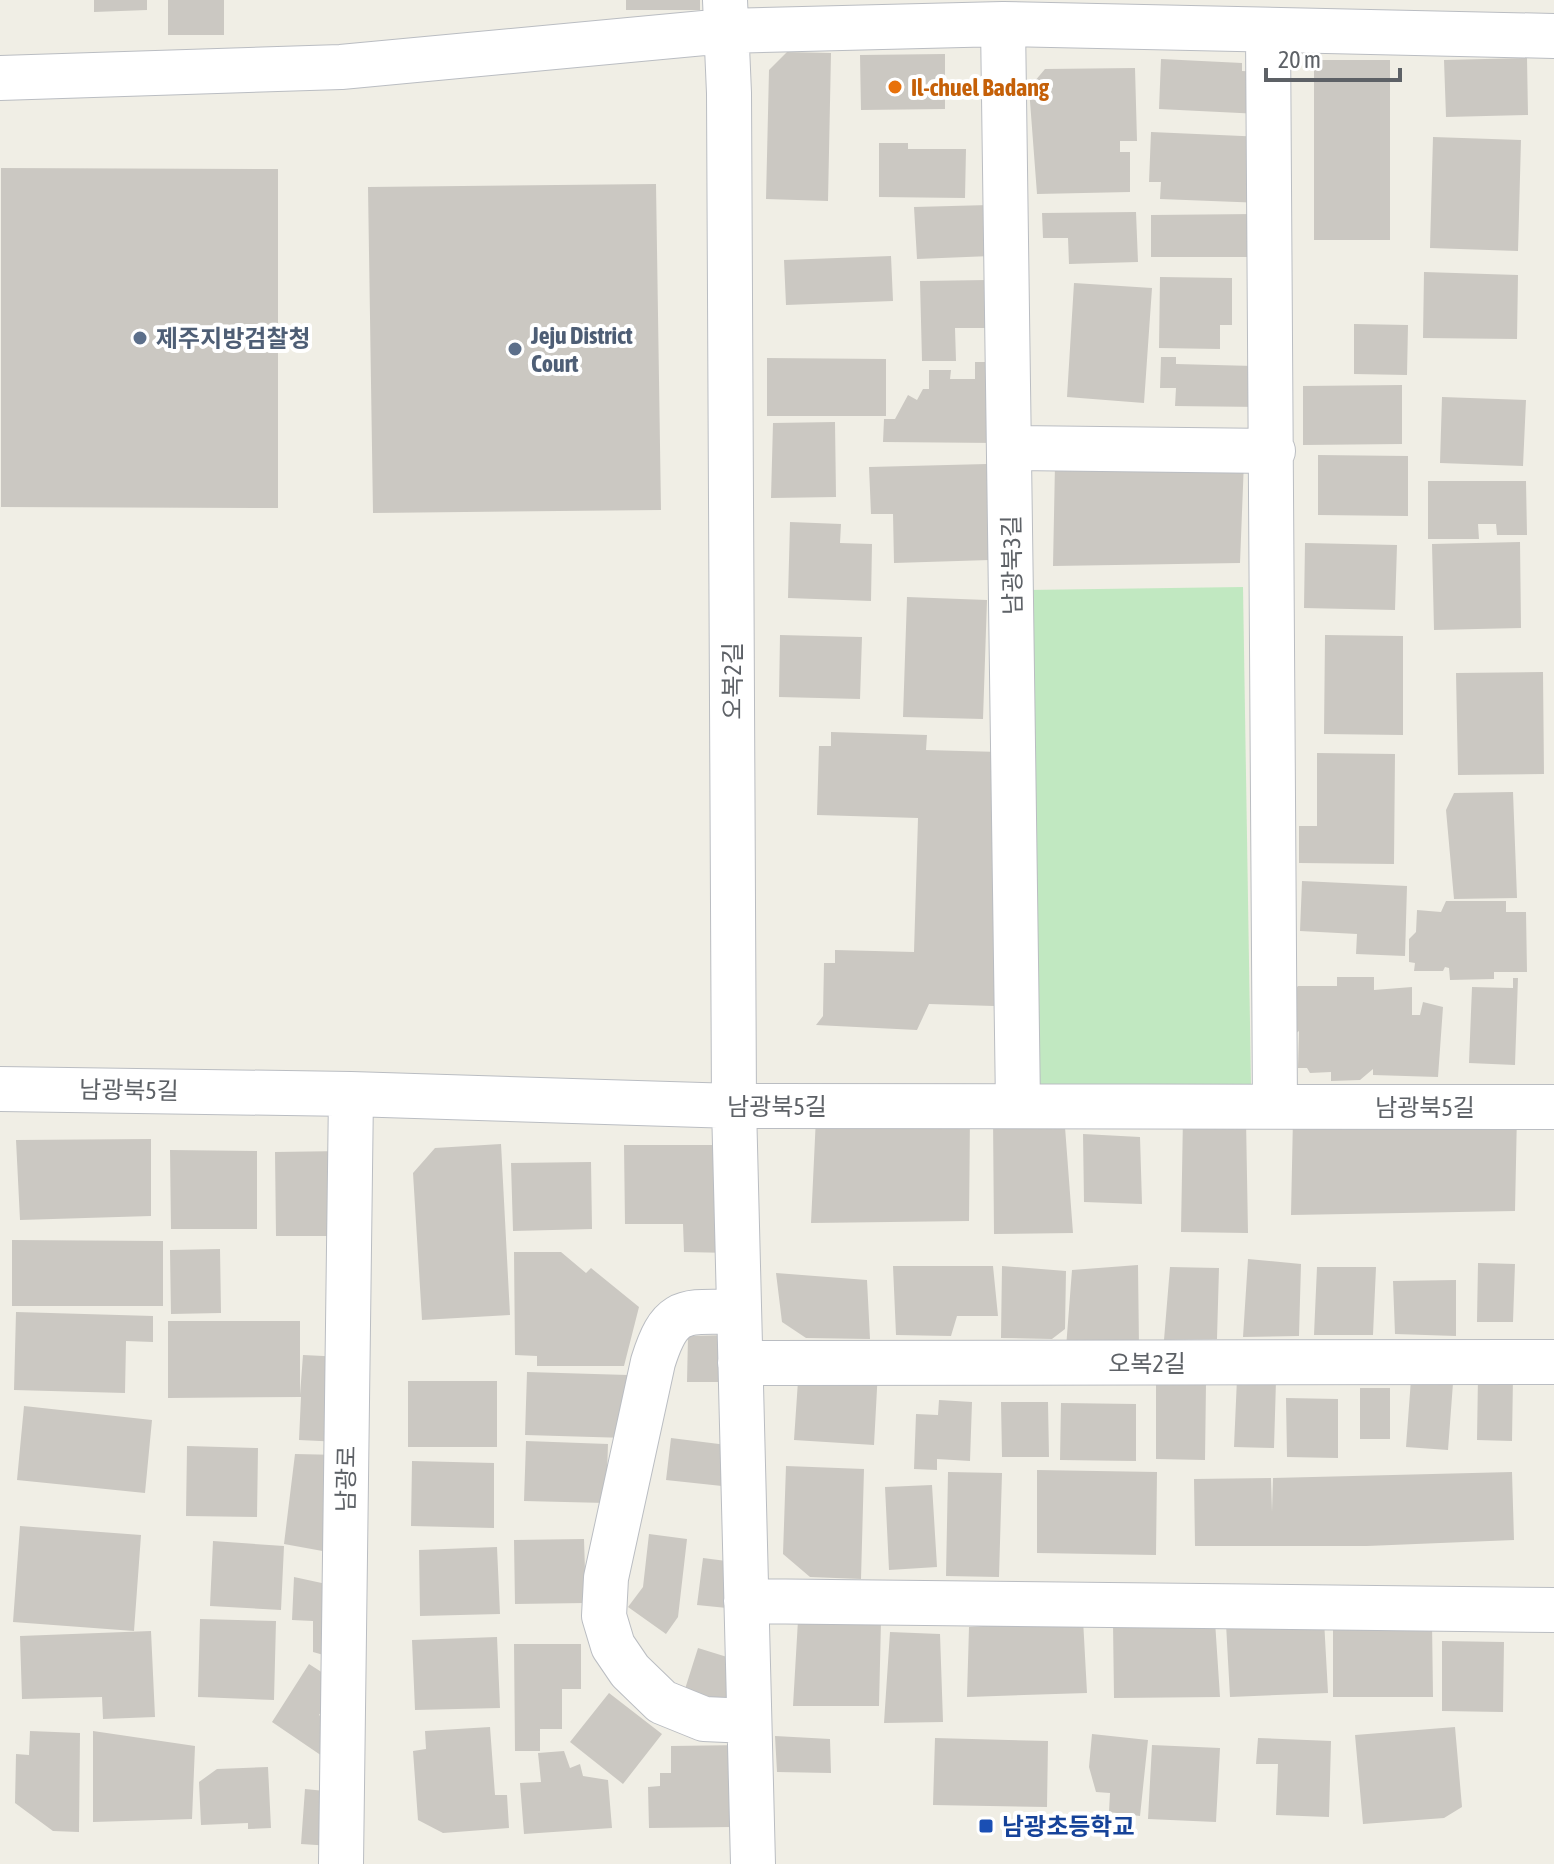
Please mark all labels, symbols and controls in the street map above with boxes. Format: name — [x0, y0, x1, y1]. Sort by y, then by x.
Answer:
scale bar — [1266, 32, 1400, 82]
text: 20 m — [1278, 46, 1321, 73]
place label: Il-chuel Badang — [911, 74, 1050, 101]
marker: Il-chuel Badang — [886, 78, 904, 96]
place label: Jeju District Court — [530, 322, 633, 377]
place label: 제주지방검찰청 — [156, 325, 311, 352]
marker: 제주지방검찰청 — [131, 329, 149, 347]
marker: Jeju District Court — [506, 340, 524, 358]
street label: 남광북3길 — [998, 515, 1026, 615]
street label: 오복2길 — [719, 642, 746, 720]
street label: 남광북5길 — [79, 1076, 179, 1104]
street label: 남광북5길 — [727, 1093, 827, 1120]
street label: 남광북5길 — [1375, 1094, 1475, 1121]
street label: 오복2길 — [1108, 1350, 1186, 1377]
street label: 남광로 — [332, 1446, 360, 1512]
place label: 남광초등학교 — [1002, 1813, 1134, 1840]
marker: 남광초등학교 — [977, 1817, 995, 1835]

